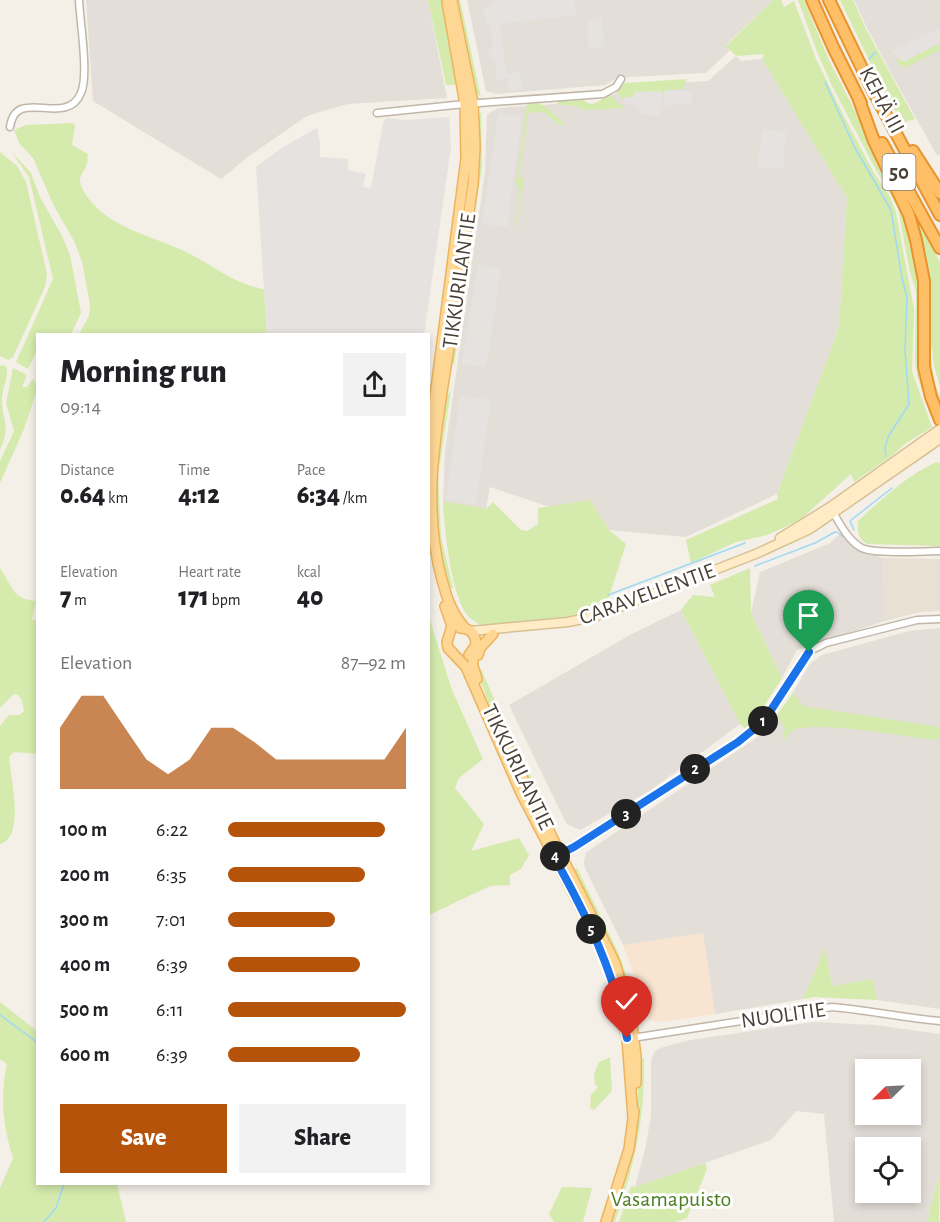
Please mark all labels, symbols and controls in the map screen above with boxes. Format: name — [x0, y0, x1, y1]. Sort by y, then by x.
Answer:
street label: KEHÄ III — [855, 63, 909, 137]
road number: 50 — [882, 154, 916, 190]
street label: TIKKURILANTIE — [439, 212, 479, 350]
button: share — [343, 353, 406, 416]
text: Morning run — [60, 356, 227, 389]
text: 09:14 — [60, 397, 101, 417]
text: Distance — [60, 462, 114, 478]
text: Time — [178, 462, 210, 478]
text: Pace — [297, 462, 325, 478]
text: 0.64 — [60, 482, 105, 508]
text: 4:12 — [178, 482, 220, 508]
text: 6:34 — [297, 482, 340, 508]
text: km — [105, 490, 128, 506]
text: /km — [340, 490, 367, 506]
street label: CARAVELLENTIE — [576, 559, 718, 629]
text: Elevation — [60, 564, 118, 580]
text: Heart rate — [178, 564, 241, 580]
text: kcal — [297, 564, 321, 580]
text: 7 — [60, 584, 71, 610]
text: 171 — [178, 584, 209, 610]
text: 40 — [297, 584, 324, 610]
pin — [783, 590, 834, 652]
text: m — [71, 592, 87, 608]
text: bpm — [209, 592, 241, 608]
icon: arrive — [792, 599, 825, 632]
text: Elevation — [60, 653, 132, 673]
text: 87–92 m — [341, 653, 406, 673]
street label: TIKKURILANTIE — [478, 701, 558, 834]
pin: 1 — [748, 706, 778, 736]
text: 1 — [760, 713, 766, 729]
pin: 2 — [680, 754, 710, 784]
text: 2 — [691, 761, 699, 777]
pin: 3 — [611, 799, 641, 829]
text: 3 — [623, 806, 629, 822]
text: 100 m — [60, 820, 107, 840]
text: 6:22 — [156, 820, 188, 840]
pin: 4 — [540, 841, 570, 871]
text: 4 — [551, 848, 559, 864]
text: 200 m — [60, 865, 109, 885]
text: 6:35 — [156, 865, 187, 885]
text: 300 m — [60, 910, 109, 930]
text: 7:01 — [156, 910, 186, 930]
pin: 5 — [576, 914, 606, 944]
text: 5 — [588, 921, 594, 937]
text: 400 m — [60, 955, 110, 975]
text: 6:39 — [156, 955, 188, 975]
pin — [601, 976, 652, 1038]
icon: check — [610, 985, 643, 1018]
street label: NUOLITIE — [739, 998, 827, 1032]
text: 500 m — [60, 1000, 109, 1020]
text: 6:11 — [156, 1000, 184, 1020]
text: 600 m — [60, 1045, 110, 1065]
text: 6:39 — [156, 1045, 188, 1065]
north arrow — [855, 1059, 921, 1125]
map controls — [855, 1059, 921, 1203]
button: Save — [60, 1104, 227, 1173]
button: Share — [239, 1104, 406, 1173]
button: locate — [855, 1137, 921, 1203]
park label: Vasamapuisto — [611, 1188, 731, 1210]

